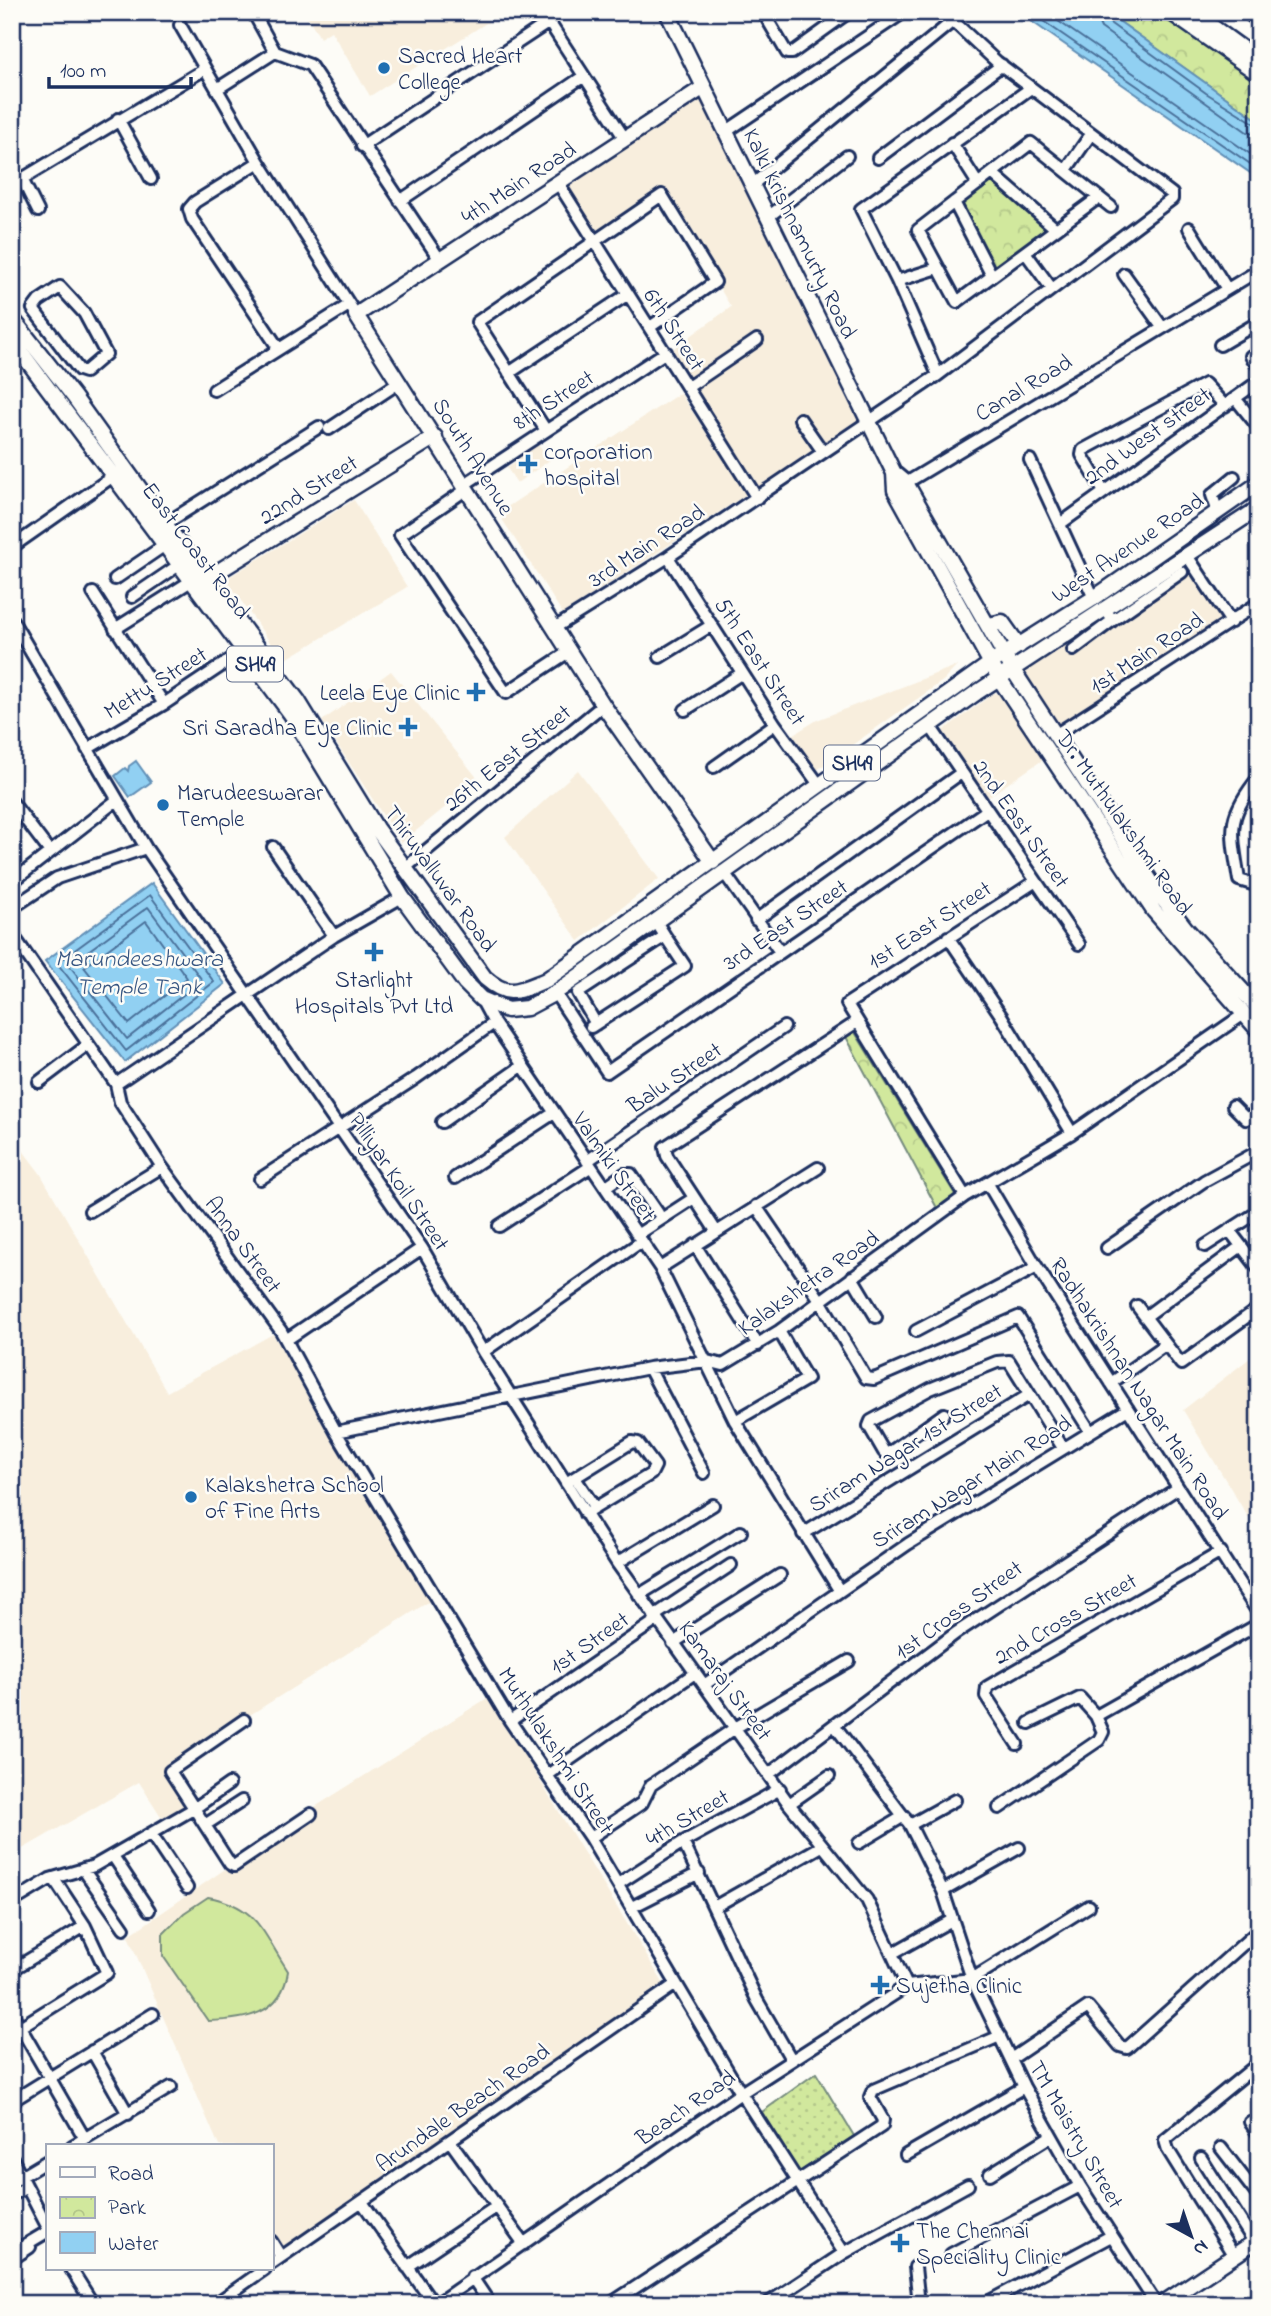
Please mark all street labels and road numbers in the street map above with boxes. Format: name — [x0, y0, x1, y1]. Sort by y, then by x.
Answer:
street label: Kalki Krishnamurty Road — [732, 123, 864, 346]
street label: 4th Main Road — [455, 134, 584, 234]
street label: 6th Street — [634, 283, 712, 378]
street label: Canal Road — [969, 347, 1079, 431]
street label: 8th Street — [507, 362, 602, 440]
street label: 2nd West street — [1078, 380, 1219, 494]
street label: South Avenue — [423, 392, 521, 523]
street label: 22nd Street — [254, 448, 365, 534]
street label: East Coast Road — [133, 476, 258, 627]
street label: West Avenue Road — [1045, 486, 1211, 612]
street label: 3rd Main Road — [583, 497, 712, 597]
street label: 5th East Street — [705, 592, 813, 733]
street label: 1st Main Road — [1084, 605, 1211, 703]
street label: Mettu Street — [98, 639, 215, 729]
road number: SH49 — [227, 646, 283, 682]
street label: 26th East Street — [438, 697, 580, 821]
street label: Dr. Muthulakshmi Road — [1046, 723, 1200, 923]
road number: SH49 — [824, 746, 880, 780]
street label: 2nd East Street — [963, 753, 1077, 896]
street label: Thiruvalluvar Road — [374, 799, 504, 960]
street label: 3rd East Street — [717, 872, 856, 980]
street label: 1st East Street — [862, 873, 999, 979]
street label: Balu Street — [620, 1035, 730, 1124]
street label: Valmiki Street — [562, 1105, 663, 1229]
street label: Pilliyar Koil Street — [338, 1106, 457, 1260]
street label: Anna Street — [195, 1190, 289, 1301]
street label: Kalakshetra Road — [732, 1223, 887, 1345]
street label: Radhakrishnan Nagar Main Road — [1039, 1251, 1236, 1528]
street label: Sriram Nagar 1st Street — [803, 1376, 1010, 1523]
street label: Sriram Nagar Main Road — [866, 1408, 1079, 1559]
street label: 1st Cross Street — [889, 1553, 1031, 1669]
street label: 2nd Cross Street — [989, 1566, 1144, 1675]
street label: 1st Street — [544, 1604, 637, 1684]
street label: Kamaraj Street — [669, 1614, 779, 1749]
street label: Muthulakshmi Street — [488, 1661, 622, 1842]
street label: 4th Street — [640, 1782, 737, 1856]
street label: Arundale Beach Road — [370, 2036, 557, 2182]
street label: TM Maistry Street — [1017, 2055, 1131, 2217]
street label: Beach Road — [629, 2062, 743, 2156]

